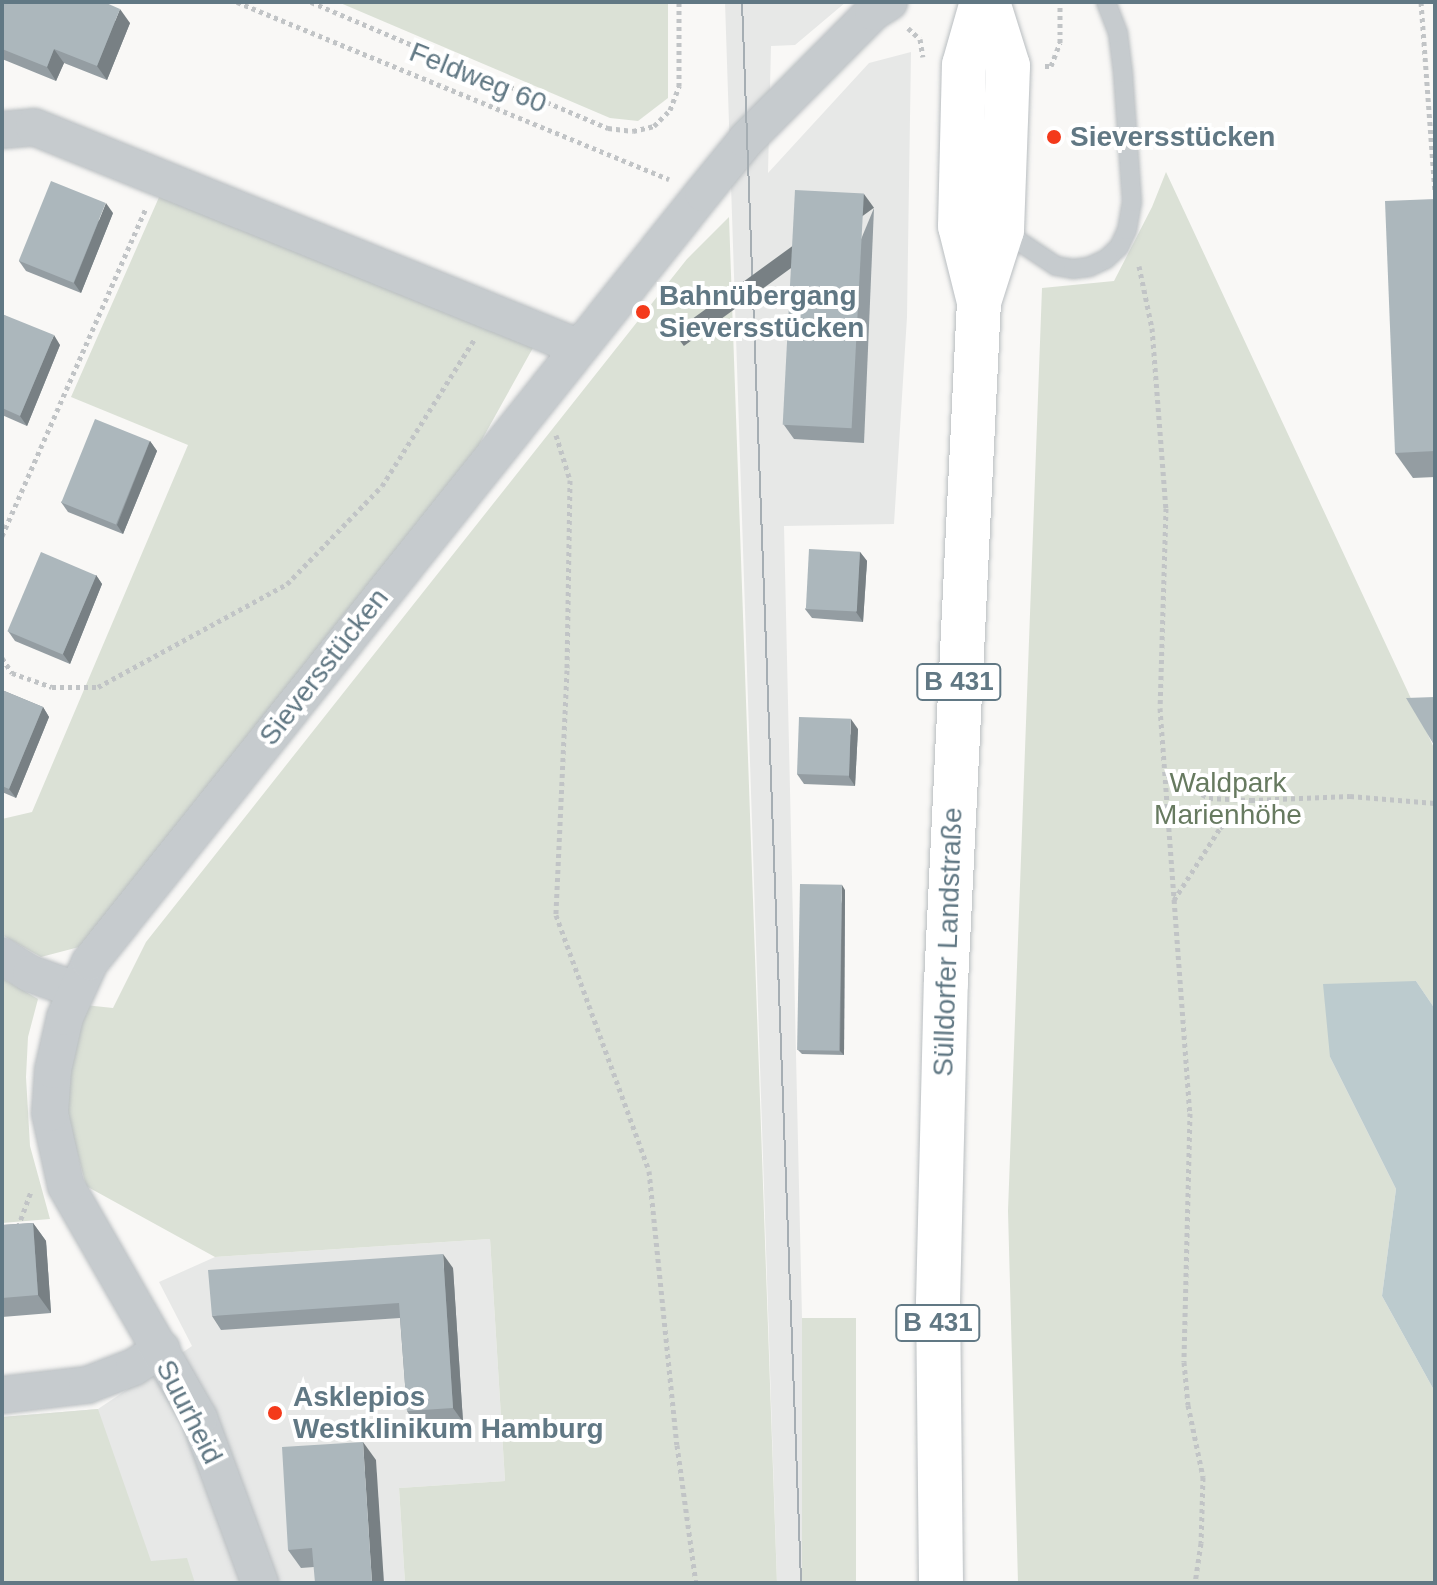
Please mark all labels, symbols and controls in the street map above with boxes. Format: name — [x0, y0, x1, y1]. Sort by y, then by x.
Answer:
street label: Feldweg 60 — [405, 35, 551, 121]
place label: Sieversstücken — [1070, 120, 1275, 154]
marker: Sieversstücken — [1045, 128, 1063, 146]
place label: Bahnübergang Sieversstücken — [659, 279, 864, 345]
marker: Bahnübergang Sieversstücken — [634, 303, 652, 321]
street label: Sieversstücken — [252, 582, 396, 752]
road number: B 431 — [915, 660, 1003, 704]
park label: Waldpark Marienhöhe — [1154, 766, 1302, 832]
street label: Sülldorfer Landstraße — [927, 807, 969, 1077]
road number: B 431 — [894, 1301, 982, 1345]
street label: Suurheid — [149, 1354, 229, 1470]
place label: Asklepios Westklinikum Hamburg — [293, 1380, 604, 1446]
marker: Asklepios Westklinikum Hamburg — [264, 1402, 286, 1424]

